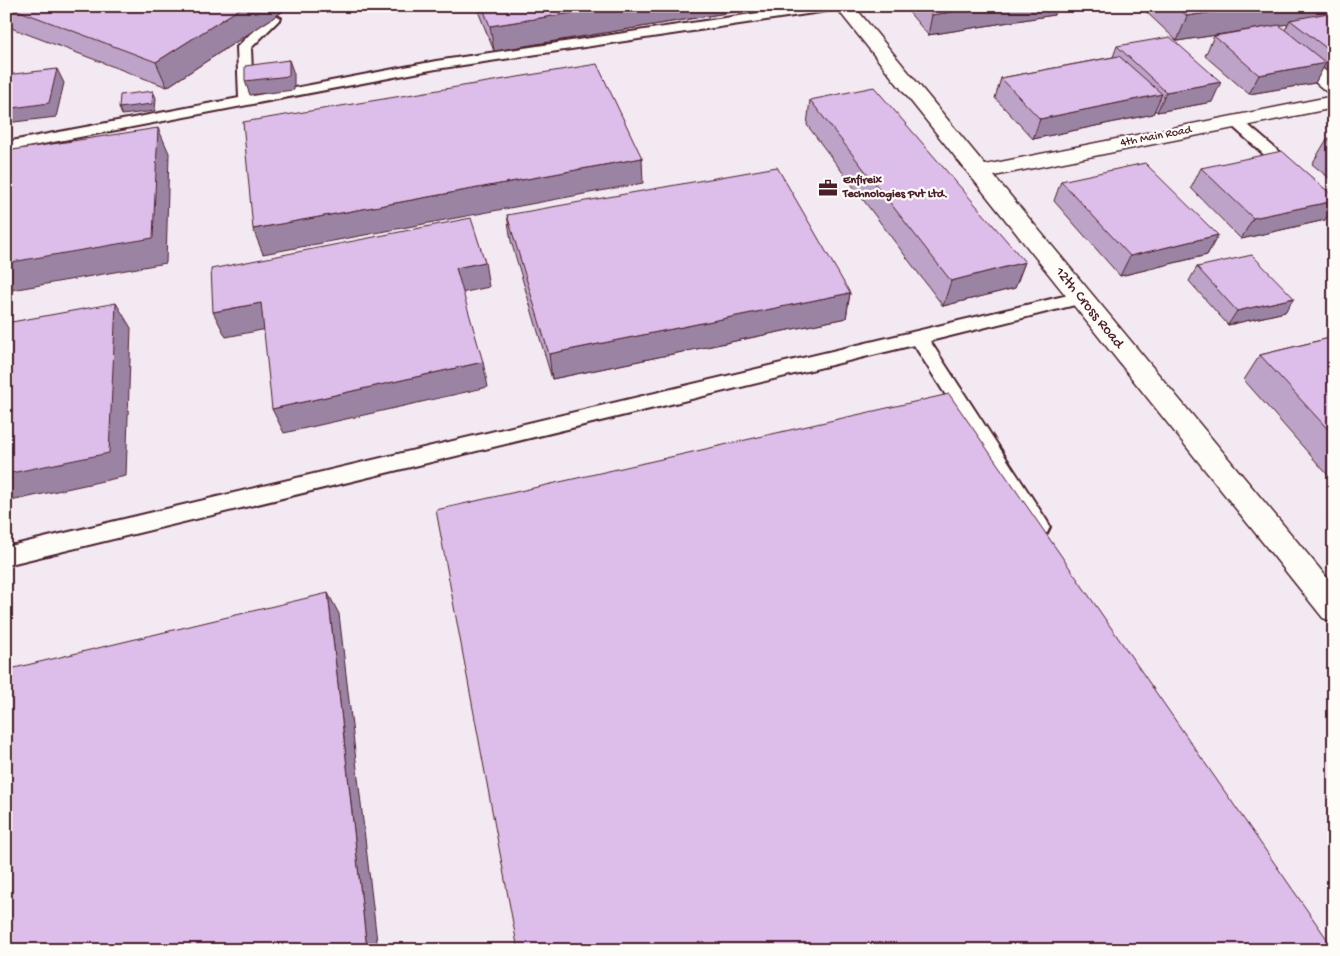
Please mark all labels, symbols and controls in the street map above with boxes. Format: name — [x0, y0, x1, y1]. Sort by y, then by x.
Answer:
street label: 4th Main Road — [1119, 123, 1194, 151]
place label: Enfireix Technologies Pvt Ltd. — [842, 174, 948, 202]
office icon: Enfireix Technologies Pvt Ltd. — [817, 177, 839, 199]
street label: 12th Cross Road — [1050, 263, 1128, 353]

